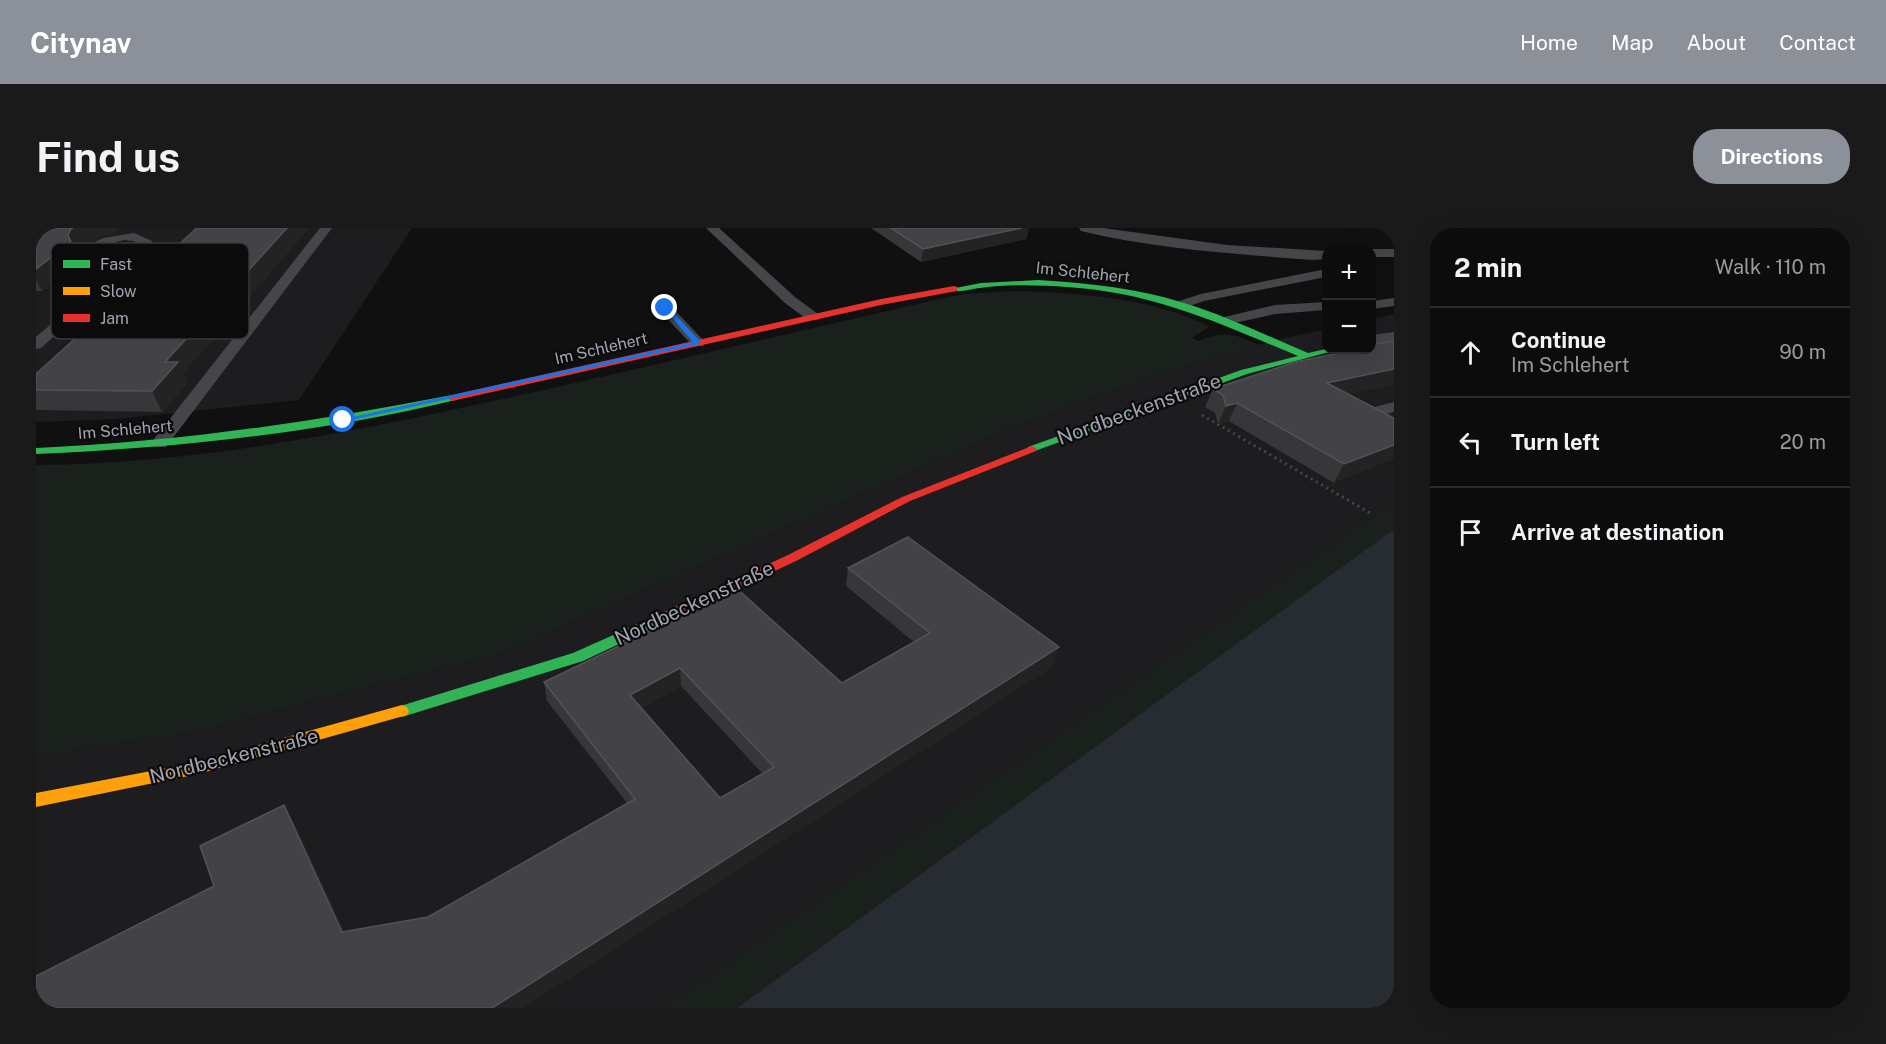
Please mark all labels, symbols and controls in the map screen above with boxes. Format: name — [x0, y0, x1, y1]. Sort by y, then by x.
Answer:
text: Citynav — [30, 26, 131, 59]
text: Home — [1520, 30, 1578, 55]
text: Map — [1611, 30, 1654, 55]
text: About — [1687, 30, 1746, 55]
text: Contact — [1779, 30, 1856, 55]
button: Directions — [1693, 129, 1850, 184]
text: Find us — [36, 132, 180, 181]
legend — [51, 243, 249, 339]
map controls — [1322, 246, 1376, 354]
button: + — [1322, 246, 1376, 300]
text: 2 min — [1454, 252, 1522, 283]
text: Fast — [100, 255, 132, 274]
text: Walk · 110 m — [1715, 255, 1826, 279]
street label: Im Schlehert — [1035, 258, 1131, 287]
text: Slow — [100, 282, 137, 301]
route end — [651, 294, 677, 320]
button: − — [1322, 300, 1376, 354]
text: Jam — [100, 309, 129, 328]
text: Continue — [1511, 327, 1606, 353]
street label: Im Schlehert — [553, 329, 649, 368]
icon: ahead — [1454, 336, 1487, 369]
text: 90 m — [1779, 340, 1826, 364]
text: Im Schlehert — [1511, 353, 1630, 377]
street label: Nordbeckenstraße — [1054, 368, 1224, 450]
route start — [329, 406, 355, 432]
street label: Im Schlehert — [77, 416, 173, 443]
icon: left — [1454, 426, 1487, 459]
text: Turn left — [1511, 429, 1600, 455]
text: 20 m — [1780, 430, 1826, 454]
icon: arrive — [1454, 516, 1487, 549]
text: Arrive at destination — [1511, 519, 1724, 545]
street label: Nordbeckenstraße — [611, 556, 777, 650]
street label: Nordbeckenstraße — [147, 723, 321, 789]

